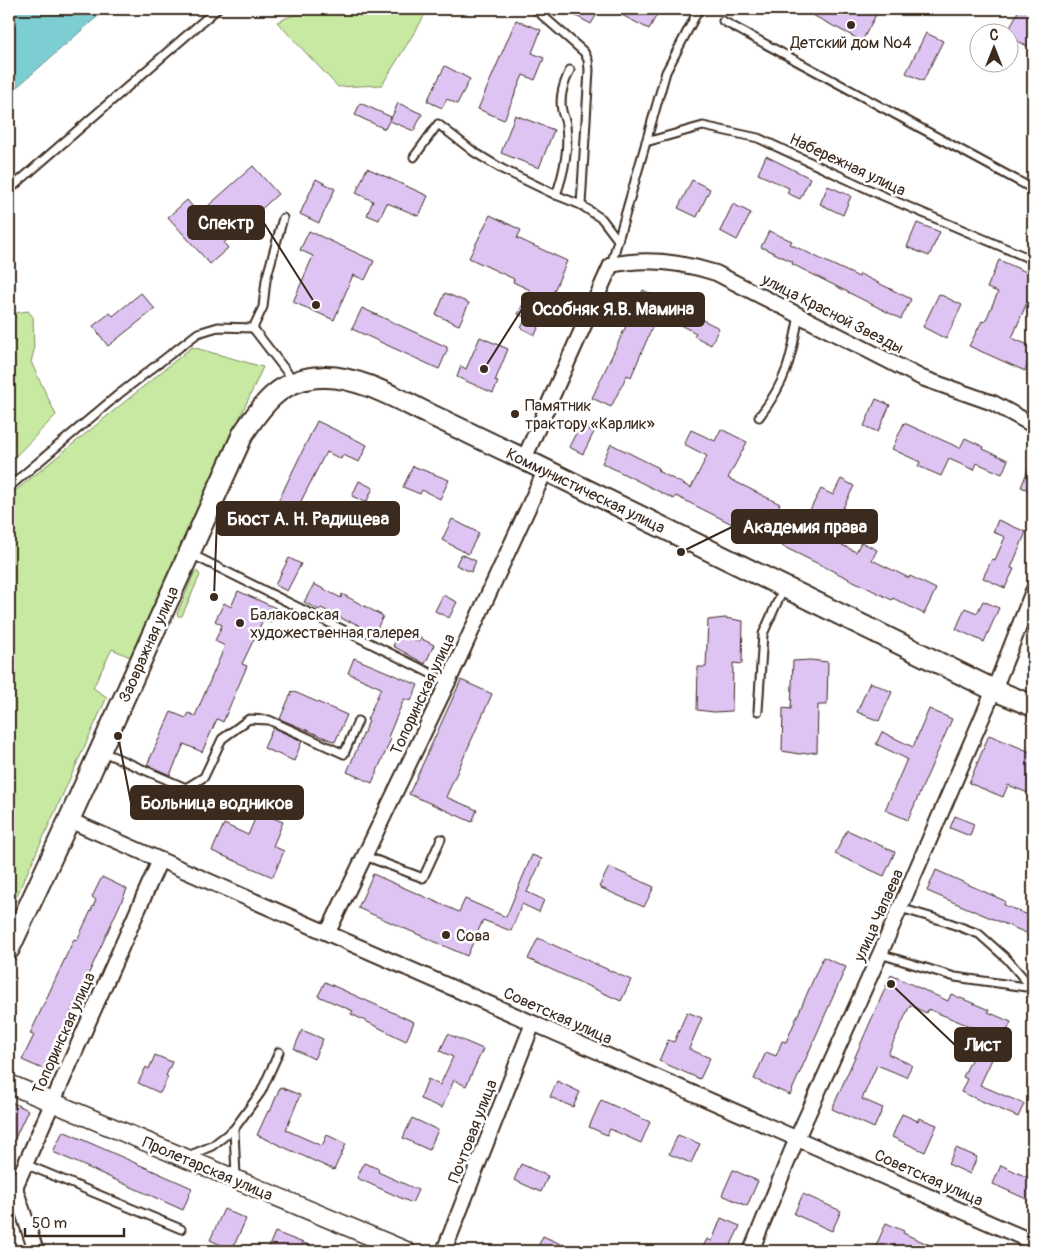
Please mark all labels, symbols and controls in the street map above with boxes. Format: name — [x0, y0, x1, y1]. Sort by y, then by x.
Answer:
marker: Детский дом №4 — [845, 19, 857, 31]
north arrow — [970, 22, 1020, 72]
text: С — [990, 27, 999, 44]
place label: Детский дом №4 — [789, 33, 912, 53]
street label: Набережная улица — [786, 129, 909, 201]
callout: Спектр — [188, 206, 264, 239]
text: Спектр — [198, 212, 254, 235]
street label: улица Красной Звезды — [757, 269, 907, 358]
callout: Особняк Я.В. Мамина — [522, 293, 704, 326]
text: Особняк Я.В. Мамина — [532, 298, 695, 321]
place label: Памятник трактору «Карлик» — [525, 396, 655, 434]
marker: Памятник трактору «Карлик» — [509, 408, 521, 420]
street label: Коммунистическая улица — [503, 444, 668, 538]
callout: Бюст А. Н. Радищева — [217, 502, 399, 535]
text: Бюст А. Н. Радищева — [227, 508, 390, 531]
callout: Академия права — [732, 510, 877, 543]
text: Академия права — [743, 516, 868, 539]
street label: Заовражная улица — [114, 583, 183, 706]
place label: Балаковская художественная галерея — [250, 605, 419, 643]
marker: Балаковская художественная галерея — [234, 617, 246, 629]
street label: Топоринская улица — [386, 631, 460, 758]
callout: Больница водников — [131, 786, 303, 819]
text: Больница водников — [141, 792, 294, 815]
street label: улица Чапаева — [849, 866, 908, 966]
place label: Сова — [456, 926, 490, 946]
marker: Сова — [440, 929, 452, 941]
street label: Топоринская улица — [28, 969, 100, 1098]
street label: Советская улица — [500, 983, 615, 1049]
callout: Лист — [955, 1028, 1011, 1061]
text: Лист — [964, 1034, 1002, 1057]
street label: Почтовая улица — [444, 1077, 502, 1186]
street label: Пролетарская улица — [139, 1132, 276, 1205]
street label: Советская улица — [871, 1145, 986, 1211]
scale bar — [25, 1205, 124, 1237]
text: 50 m — [32, 1214, 67, 1233]

